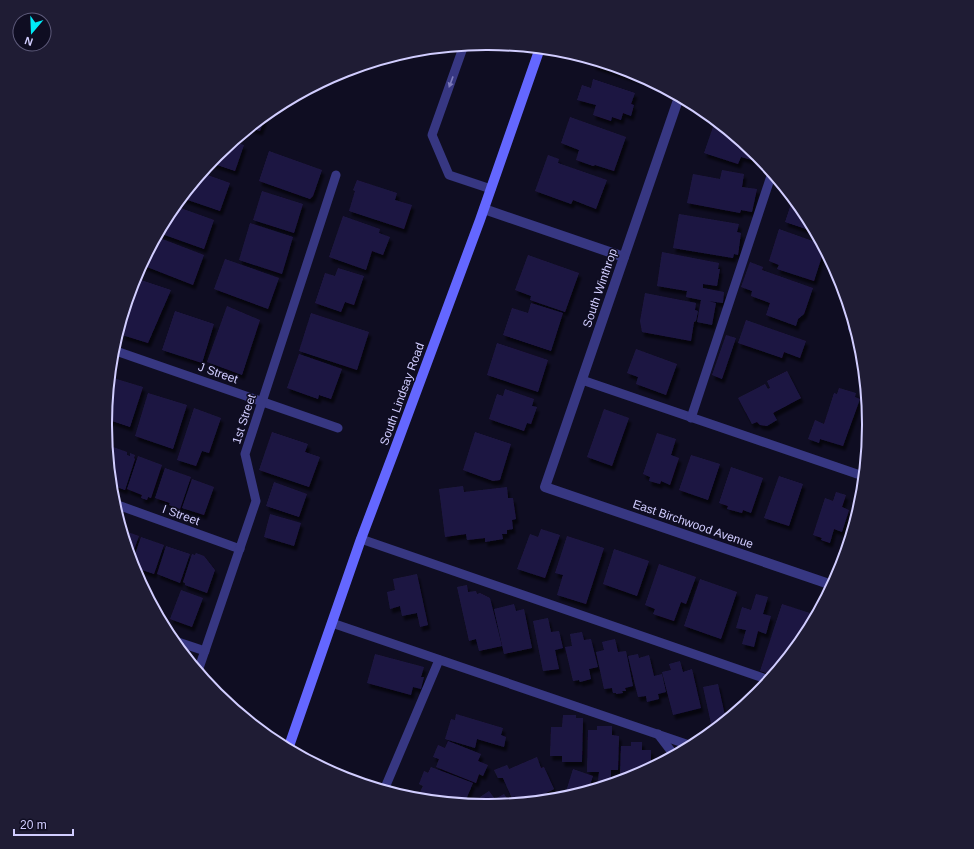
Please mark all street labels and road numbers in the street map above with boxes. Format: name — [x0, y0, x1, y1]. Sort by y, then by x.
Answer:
street label: South Winthrop — [580, 246, 620, 329]
street label: South Lindsay Road — [377, 341, 427, 447]
street label: J Street — [196, 360, 240, 387]
street label: 1st Street — [229, 392, 259, 446]
street label: East Birchwood Avenue — [631, 497, 755, 551]
street label: I Street — [160, 502, 202, 528]

